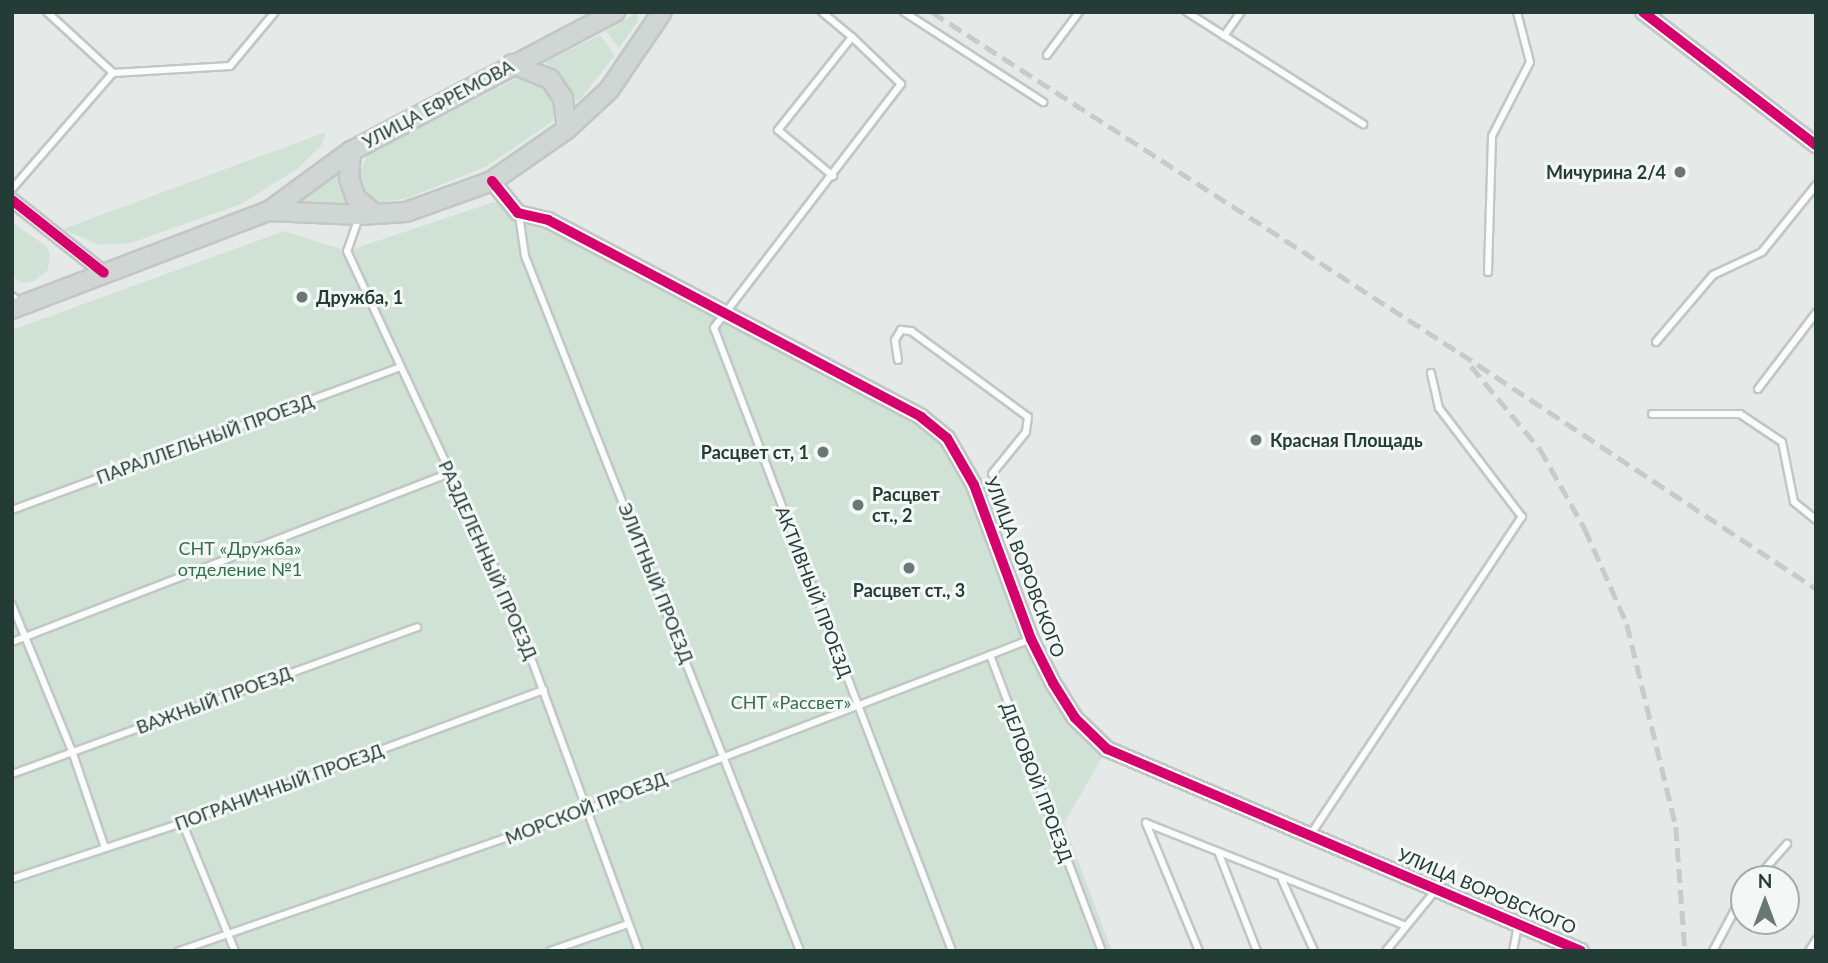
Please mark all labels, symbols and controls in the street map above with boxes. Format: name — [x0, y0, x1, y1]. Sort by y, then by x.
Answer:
street label: УЛИЦА ЕФРЕМОВА — [359, 55, 517, 153]
place label: Мичурина 2/4 — [1546, 161, 1666, 183]
marker: Мичурина 2/4 — [1672, 164, 1688, 180]
place label: Дружба, 1 — [316, 286, 403, 308]
marker: Дружба, 1 — [294, 289, 310, 305]
street label: ПАРАЛЛЕЛЬНЫЙ ПРОЕЗД — [93, 390, 317, 488]
place label: Красная Площадь — [1270, 429, 1423, 451]
marker: Красная Площадь — [1248, 432, 1264, 448]
place label: Расцвет ст, 1 — [701, 441, 809, 463]
marker: Расцвет ст, 1 — [815, 444, 831, 460]
street label: РАЗДЕЛЕННЫЙ ПРОЕЗД — [434, 457, 542, 663]
street label: УЛИЦА ВОРОВСКОГО — [981, 473, 1069, 661]
place label: Расцвет ст., 2 — [872, 484, 940, 526]
marker: Расцвет ст., 2 — [850, 497, 866, 513]
street label: ЭЛИТНЫЙ ПРОЕЗД — [614, 500, 698, 666]
street label: АКТИВНЫЙ ПРОЕЗД — [771, 503, 857, 681]
park label: СНТ «Дружба» отделение №1 — [178, 538, 302, 580]
marker: Расцвет ст., 3 — [901, 560, 917, 576]
place label: Расцвет ст., 3 — [853, 579, 965, 601]
street label: ВАЖНЫЙ ПРОЕЗД — [133, 662, 295, 738]
park label: СНТ «Рассвет» — [731, 691, 851, 713]
street label: ДЕЛОВОЙ ПРОЕЗД — [997, 699, 1077, 865]
street label: ПОГРАНИЧНЫЙ ПРОЕЗД — [172, 739, 386, 835]
street label: МОРСКОЙ ПРОЕЗД — [502, 767, 670, 849]
street label: УЛИЦА ВОРОВСКОГО — [1394, 844, 1580, 938]
north arrow — [1730, 865, 1800, 935]
text: N — [1758, 869, 1772, 892]

